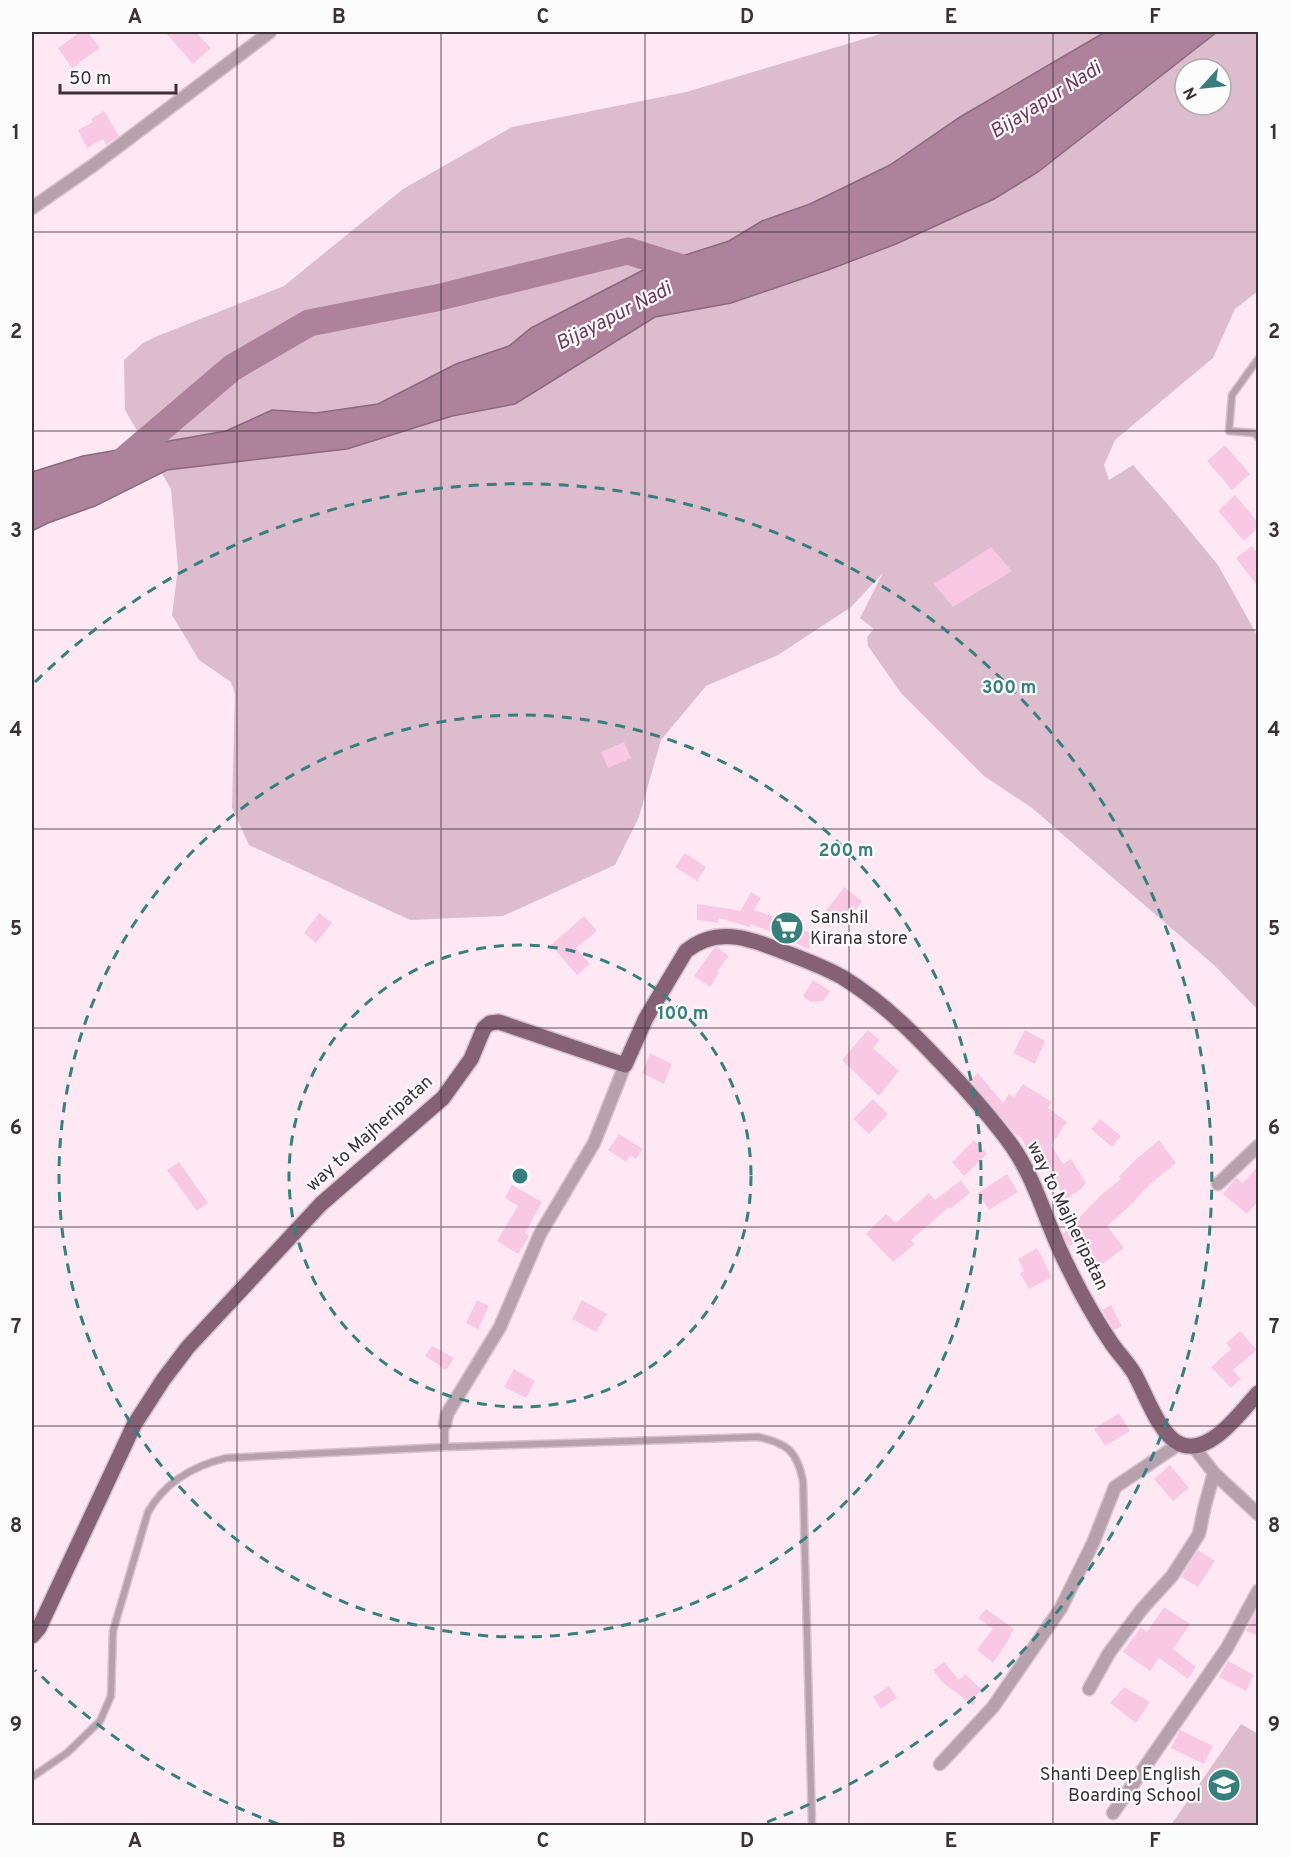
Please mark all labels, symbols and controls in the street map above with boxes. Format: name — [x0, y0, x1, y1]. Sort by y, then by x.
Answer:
text: A — [128, 5, 142, 31]
text: B — [332, 5, 346, 31]
text: C — [537, 5, 549, 31]
text: D — [740, 5, 754, 31]
text: E — [945, 5, 957, 31]
text: F — [1149, 5, 1161, 31]
water label: Bijayapur Nadi — [985, 56, 1107, 146]
scale bar — [60, 57, 176, 95]
north arrow — [1173, 57, 1233, 117]
text: 50 m — [69, 68, 111, 91]
text: N — [1180, 83, 1203, 103]
text: 1 — [12, 121, 20, 147]
text: 1 — [1270, 121, 1278, 147]
water label: Bijayapur Nadi — [552, 276, 677, 357]
text: 2 — [10, 320, 22, 346]
text: 2 — [1268, 320, 1280, 346]
text: 3 — [10, 519, 22, 545]
text: 3 — [1268, 519, 1280, 545]
text: 300 m — [982, 677, 1036, 700]
text: 4 — [10, 718, 22, 744]
text: 4 — [1268, 718, 1280, 744]
text: 200 m — [818, 840, 874, 863]
place label: Sanshil Kirana store — [810, 907, 908, 951]
supermarket icon: Sanshil Kirana store — [769, 910, 805, 946]
text: 5 — [10, 917, 22, 943]
text: 5 — [1268, 917, 1280, 943]
text: 100 m — [657, 1003, 709, 1026]
street label: way to Majheripatan — [302, 1071, 438, 1197]
text: 6 — [10, 1116, 22, 1142]
text: 6 — [1268, 1116, 1280, 1142]
street label: way to Majheripatan — [1021, 1138, 1113, 1294]
centre of rings — [510, 1166, 530, 1186]
text: 7 — [11, 1315, 21, 1341]
text: 7 — [1269, 1315, 1279, 1341]
text: 8 — [10, 1514, 22, 1540]
text: 8 — [1268, 1514, 1280, 1540]
text: 9 — [10, 1713, 22, 1739]
text: 9 — [1268, 1713, 1280, 1739]
place label: Shanti Deep English Boarding School — [1040, 1764, 1201, 1808]
school or university icon: Shanti Deep English Boarding School — [1206, 1767, 1242, 1803]
text: A — [128, 1829, 142, 1855]
text: B — [332, 1829, 346, 1855]
text: C — [537, 1829, 549, 1855]
text: D — [740, 1829, 754, 1855]
text: E — [945, 1829, 957, 1855]
text: F — [1149, 1829, 1161, 1855]

